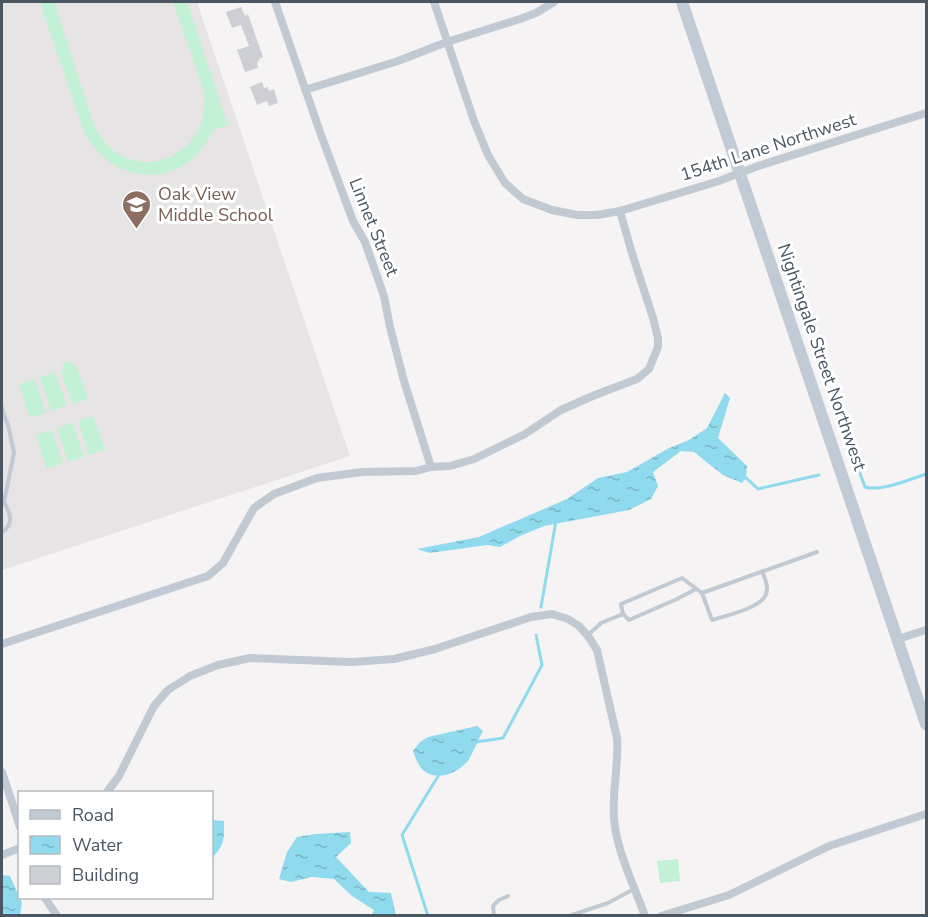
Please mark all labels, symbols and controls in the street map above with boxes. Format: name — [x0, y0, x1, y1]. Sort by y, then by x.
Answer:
street label: 154th Lane Northwest — [677, 107, 860, 187]
street label: Linnet Street — [343, 174, 405, 280]
place label: Oak View Middle School — [158, 182, 274, 227]
school or university icon: Oak View Middle School — [121, 188, 153, 230]
street label: Nightingale Street Northwest — [772, 240, 872, 474]
legend — [18, 791, 213, 899]
text: Road — [72, 803, 114, 827]
text: Water — [72, 833, 123, 857]
text: Building — [72, 863, 139, 887]

